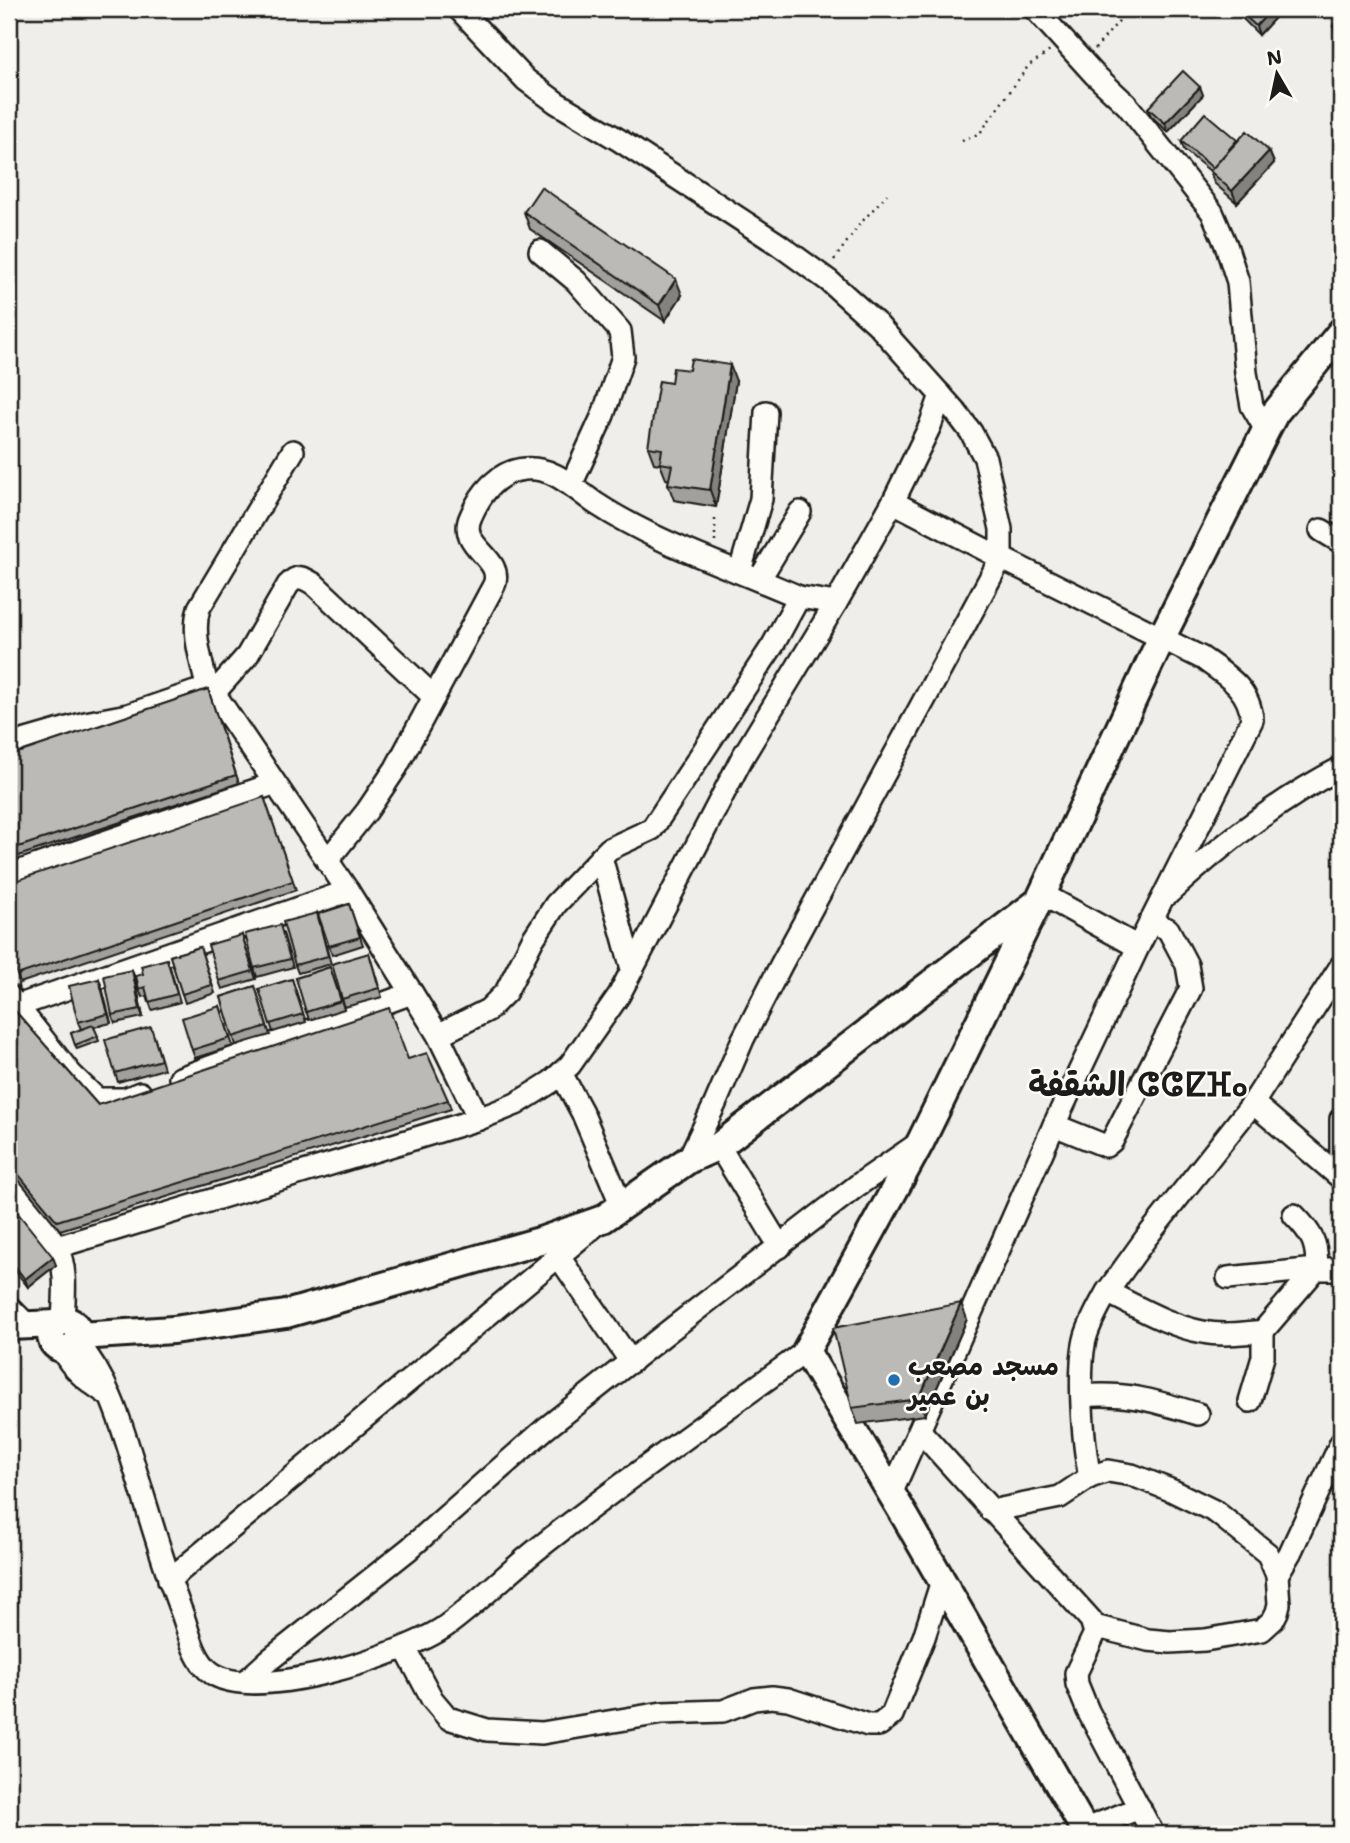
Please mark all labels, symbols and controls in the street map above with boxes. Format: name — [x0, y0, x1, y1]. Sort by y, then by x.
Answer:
north arrow — [1242, 38, 1312, 108]
text: N — [1265, 44, 1284, 71]
district label: الشقفة ⵛⵛⵇⴼⴰ — [1028, 1062, 1248, 1107]
place label: مسجد مصعب بن عمير — [905, 1348, 1059, 1413]
marker: مسجد مصعب بن عمير — [886, 1372, 902, 1388]

